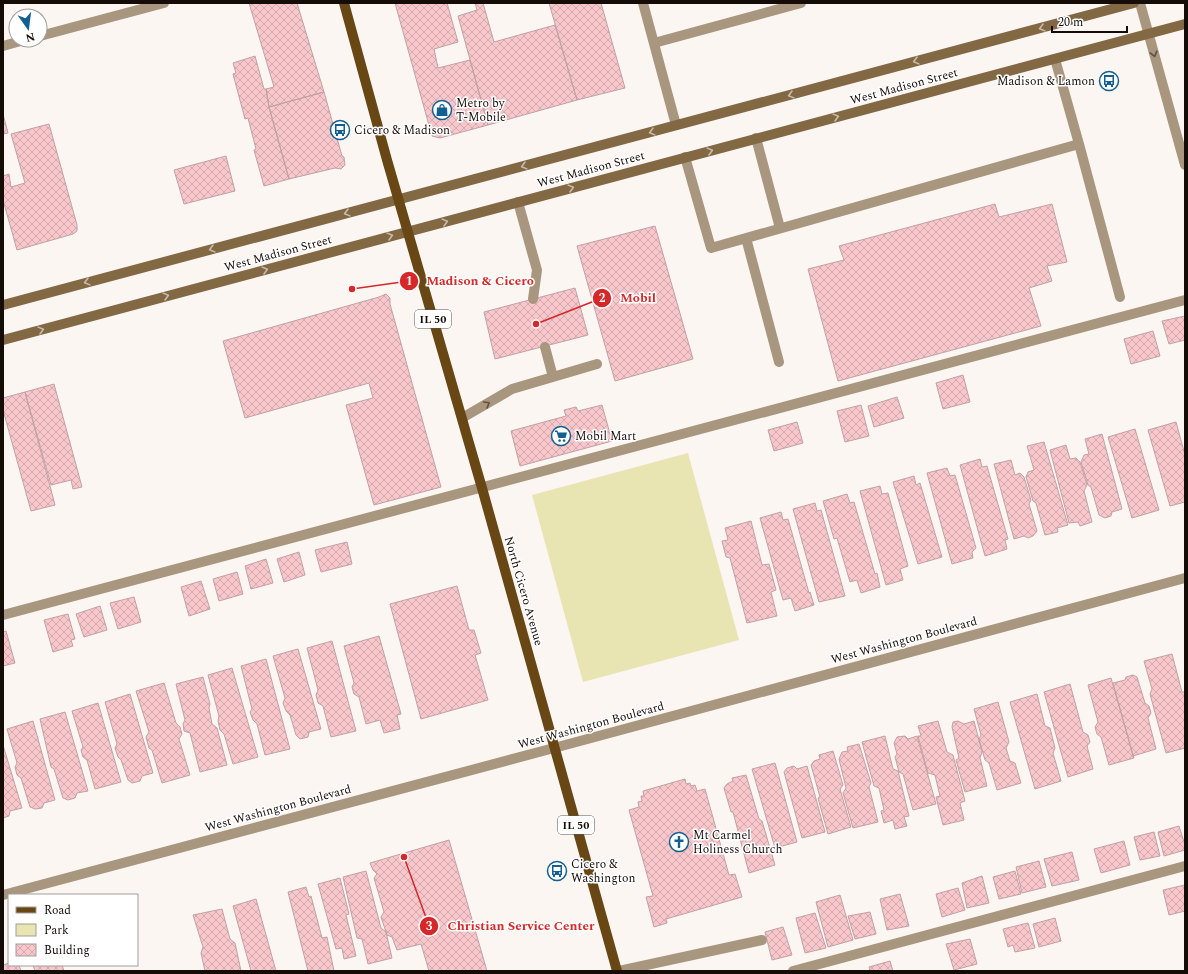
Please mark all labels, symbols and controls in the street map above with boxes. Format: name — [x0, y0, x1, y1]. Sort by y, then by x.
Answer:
north arrow — [8, 8, 48, 48]
scale bar — [1052, 8, 1127, 34]
text: 20 m — [1058, 13, 1083, 32]
one-way arrow — [1039, 23, 1045, 31]
text: N — [24, 28, 37, 47]
one-way arrow — [1150, 51, 1158, 57]
one-way arrow — [913, 56, 920, 65]
street label: West Madison Street — [848, 63, 960, 110]
bus stop icon: Madison & Lamon — [1098, 70, 1120, 92]
place label: Madison & Lamon — [997, 72, 1095, 91]
one-way arrow — [787, 90, 794, 98]
place label: Metro by T-Mobile — [456, 94, 506, 127]
shop icon: Metro by T-Mobile — [431, 99, 453, 121]
one-way arrow — [832, 114, 839, 122]
bus stop icon: Cicero & Madison — [329, 119, 351, 141]
place label: Cicero & Madison — [354, 121, 450, 140]
one-way arrow — [648, 127, 655, 136]
street label: West Madison Street — [535, 146, 647, 193]
one-way arrow — [706, 147, 713, 156]
one-way arrow — [521, 161, 528, 170]
one-way arrow — [567, 184, 574, 193]
one-way arrow — [344, 208, 351, 217]
one-way arrow — [442, 218, 449, 227]
street label: West Madison Street — [222, 230, 334, 277]
one-way arrow — [387, 233, 394, 241]
one-way arrow — [209, 244, 216, 253]
one-way arrow — [261, 266, 268, 275]
callout: Madison & Cicero — [399, 268, 542, 293]
text: Madison & Cicero — [426, 271, 534, 291]
text: 1 — [406, 272, 412, 291]
one-way arrow — [84, 278, 90, 286]
callout: Mobil — [592, 285, 664, 310]
text: Mobil — [620, 288, 656, 308]
text: 2 — [599, 289, 606, 308]
one-way arrow — [163, 292, 170, 301]
road number: IL 50 — [415, 310, 451, 328]
one-way arrow — [37, 326, 44, 334]
one-way arrow — [483, 401, 490, 408]
supermarket icon: Mobil Mart — [550, 425, 572, 447]
place label: Mobil Mart — [575, 427, 636, 446]
street label: North Cicero Avenue — [499, 534, 548, 648]
street label: West Washington Boulevard — [829, 612, 980, 669]
street label: West Washington Boulevard — [516, 697, 667, 754]
street label: West Washington Boulevard — [203, 780, 354, 837]
road number: IL 50 — [558, 816, 594, 834]
place label: Mt Carmel Holiness Church — [693, 826, 782, 859]
church icon: Mt Carmel Holiness Church — [668, 831, 690, 853]
place label: Cicero & Washington — [571, 855, 635, 888]
bus stop icon: Cicero & Washington — [546, 860, 568, 882]
legend — [8, 894, 138, 966]
text: Road — [44, 901, 71, 920]
callout: Christian Service Center — [419, 913, 602, 938]
text: Christian Service Center — [448, 916, 595, 936]
text: 3 — [426, 917, 433, 936]
text: Park — [44, 921, 69, 940]
text: Building — [44, 941, 90, 960]

